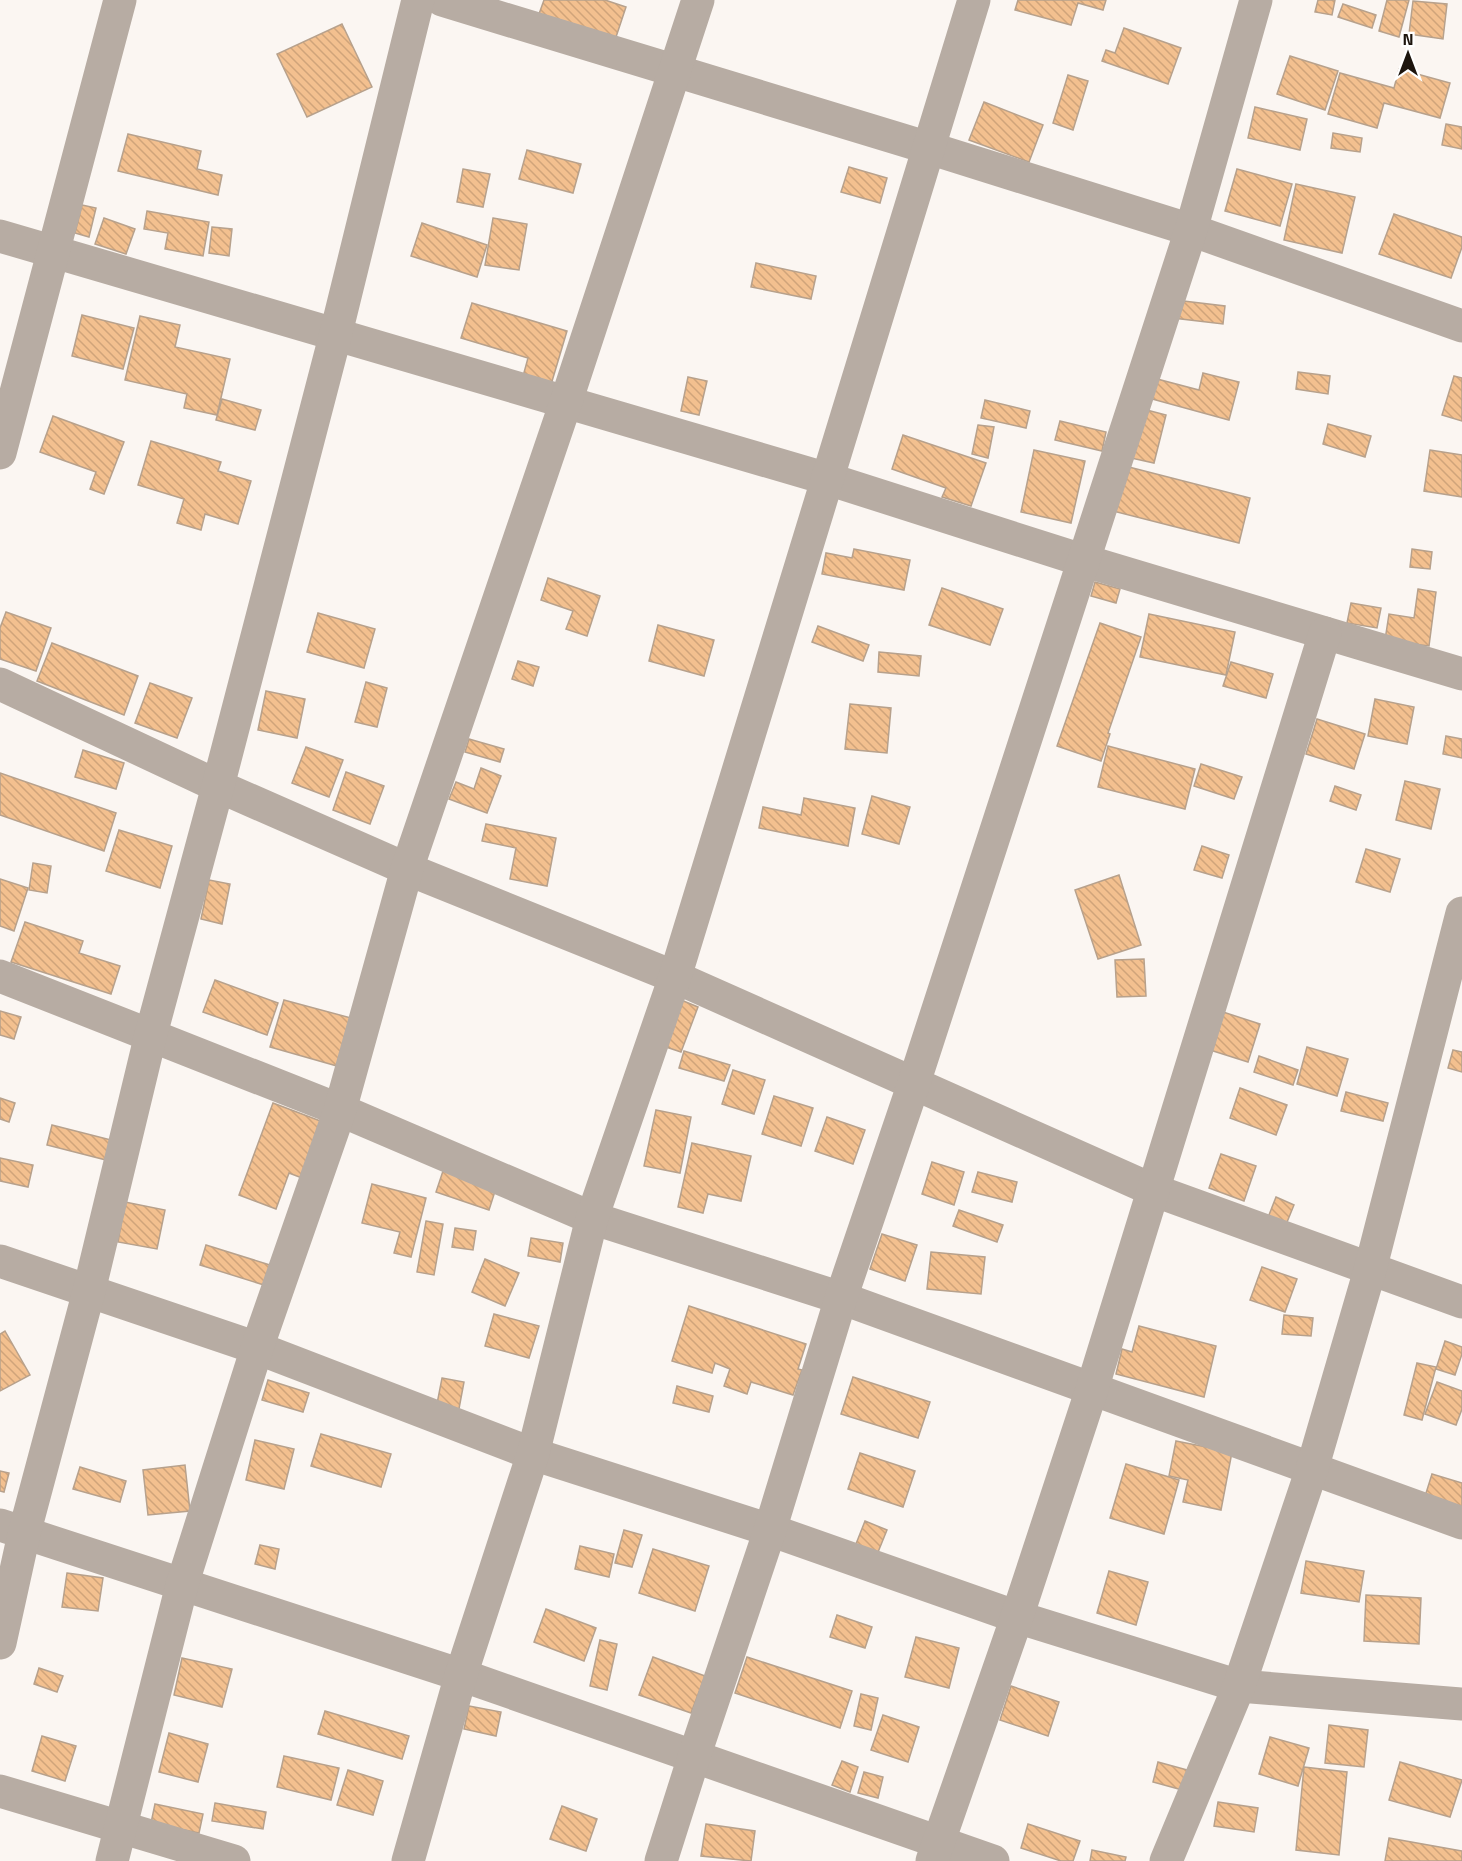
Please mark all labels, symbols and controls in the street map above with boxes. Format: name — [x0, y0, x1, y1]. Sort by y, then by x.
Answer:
north arrow — [1378, 24, 1438, 84]
text: N — [1402, 27, 1414, 51]

